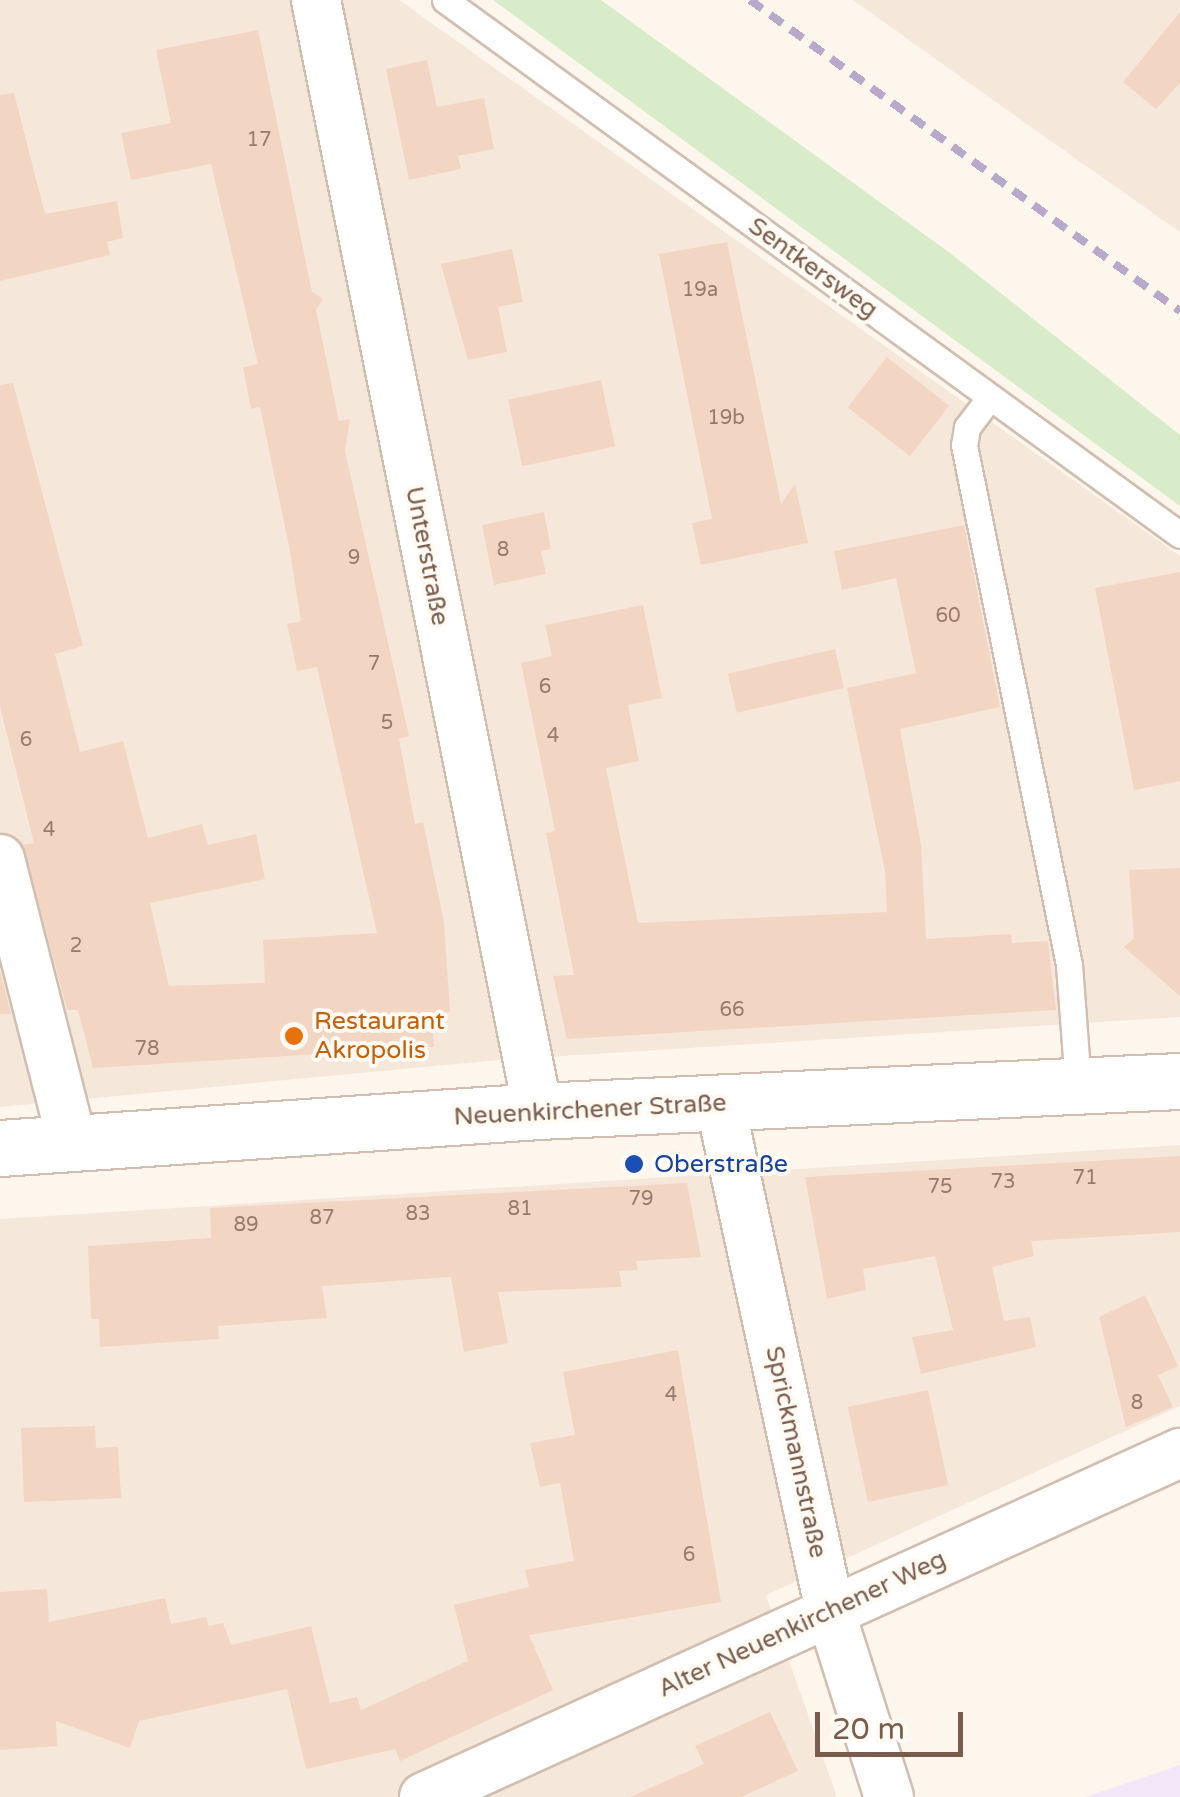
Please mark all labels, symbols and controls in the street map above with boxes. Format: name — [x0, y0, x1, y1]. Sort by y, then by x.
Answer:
house number: 17 — [246, 128, 272, 152]
street label: Sentkersweg — [742, 211, 884, 325]
house number: 19a — [682, 278, 718, 302]
house number: 19b — [707, 406, 745, 430]
street label: Unterstraße — [399, 484, 455, 628]
house number: 8 — [497, 538, 509, 562]
house number: 9 — [348, 546, 360, 570]
house number: 60 — [935, 604, 961, 628]
house number: 7 — [368, 652, 380, 676]
house number: 6 — [539, 675, 551, 699]
house number: 5 — [381, 711, 393, 735]
house number: 4 — [547, 724, 559, 748]
house number: 6 — [20, 728, 32, 752]
house number: 4 — [43, 818, 55, 842]
house number: 2 — [70, 934, 82, 958]
house number: 66 — [719, 998, 745, 1022]
place label: Restaurant Akropolis — [314, 1007, 445, 1066]
marker: Restaurant Akropolis — [283, 1025, 305, 1047]
house number: 78 — [134, 1037, 160, 1061]
street label: Neuenkirchener Straße — [453, 1088, 727, 1132]
place label: Oberstraße — [654, 1149, 788, 1179]
marker: Oberstraße — [623, 1153, 645, 1175]
house number: 71 — [1072, 1166, 1098, 1190]
house number: 73 — [990, 1170, 1016, 1194]
house number: 75 — [927, 1175, 953, 1199]
house number: 79 — [628, 1187, 654, 1211]
house number: 81 — [507, 1197, 533, 1221]
house number: 83 — [405, 1202, 431, 1226]
house number: 87 — [309, 1206, 335, 1230]
house number: 89 — [233, 1213, 259, 1237]
street label: Sprickmannstraße — [759, 1343, 833, 1561]
house number: 4 — [665, 1383, 677, 1407]
house number: 8 — [1131, 1391, 1143, 1415]
house number: 6 — [683, 1543, 695, 1567]
street label: Alter Neuenkirchener Weg — [653, 1544, 951, 1704]
scale bar — [820, 1692, 968, 1754]
text: 20 m — [832, 1711, 905, 1748]

